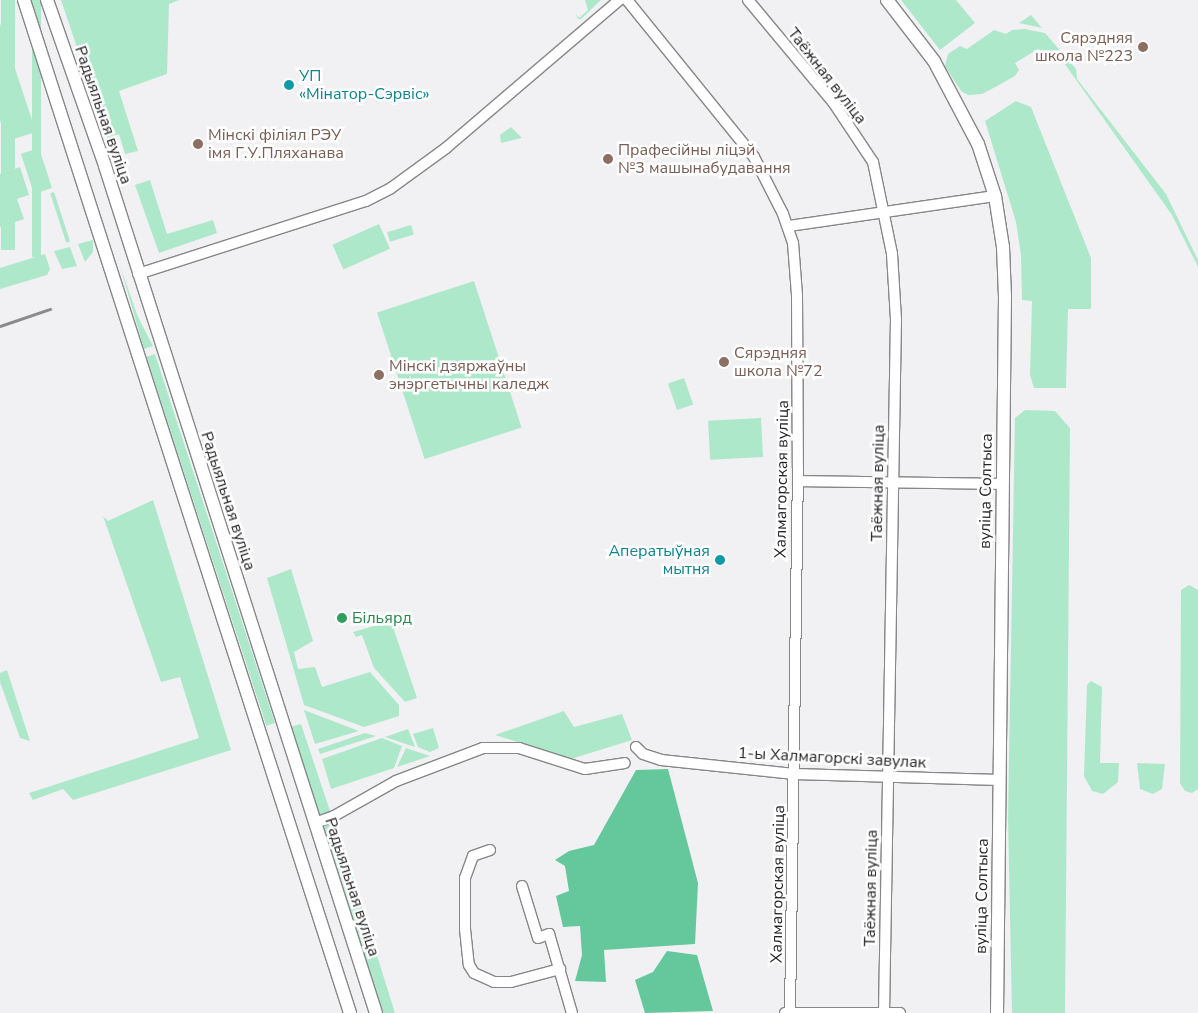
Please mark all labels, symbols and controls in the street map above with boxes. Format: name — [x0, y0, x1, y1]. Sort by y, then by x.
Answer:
street label: Таёжная вуліца — [783, 24, 871, 128]
place label: Сярэдняя школа №223 — [1035, 28, 1133, 66]
marker: Сярэдняя школа №223 — [1137, 41, 1149, 53]
street label: Радыяльная вуліца — [70, 43, 136, 187]
place label: УП «Мінатор-Сэрвіс» — [299, 66, 430, 104]
marker: УП «Мінатор-Сэрвіс» — [283, 79, 295, 91]
place label: Мінскі філіял РЭУ імя Г.У.Пляханава — [208, 125, 344, 163]
marker: Мінскі філіял РЭУ імя Г.У.Пляханава — [192, 138, 204, 150]
place label: Прафесійны ліцэй №3 машынабудавання — [618, 140, 791, 178]
marker: Прафесійны ліцэй №3 машынабудавання — [602, 153, 614, 165]
place label: Сярэдняя школа №72 — [734, 343, 822, 381]
place label: Мінскі дзяржаўны энэргетычны каледж — [389, 356, 549, 394]
marker: Сярэдняя школа №72 — [718, 356, 730, 368]
marker: Мінскі дзяржаўны энэргетычны каледж — [373, 369, 385, 381]
street label: Халмагорская вуліца — [771, 400, 793, 558]
street label: Таёжная вуліца — [867, 424, 889, 542]
street label: Радыяльная вуліца — [197, 429, 259, 573]
street label: вуліца Солтыса — [975, 433, 997, 549]
place label: Аператыўная мытня — [608, 541, 710, 579]
marker: Аператыўная мытня — [714, 554, 726, 566]
place label: Більярд — [352, 608, 412, 628]
marker: Більярд — [336, 612, 348, 624]
street label: 1-ы Халмагорскі завулак — [737, 743, 927, 773]
street label: Халмагорская вуліца — [767, 805, 789, 963]
street label: Радыяльная вуліца — [321, 815, 383, 959]
street label: Таёжная вуліца — [860, 829, 882, 947]
street label: вуліца Солтыса — [971, 838, 993, 954]

